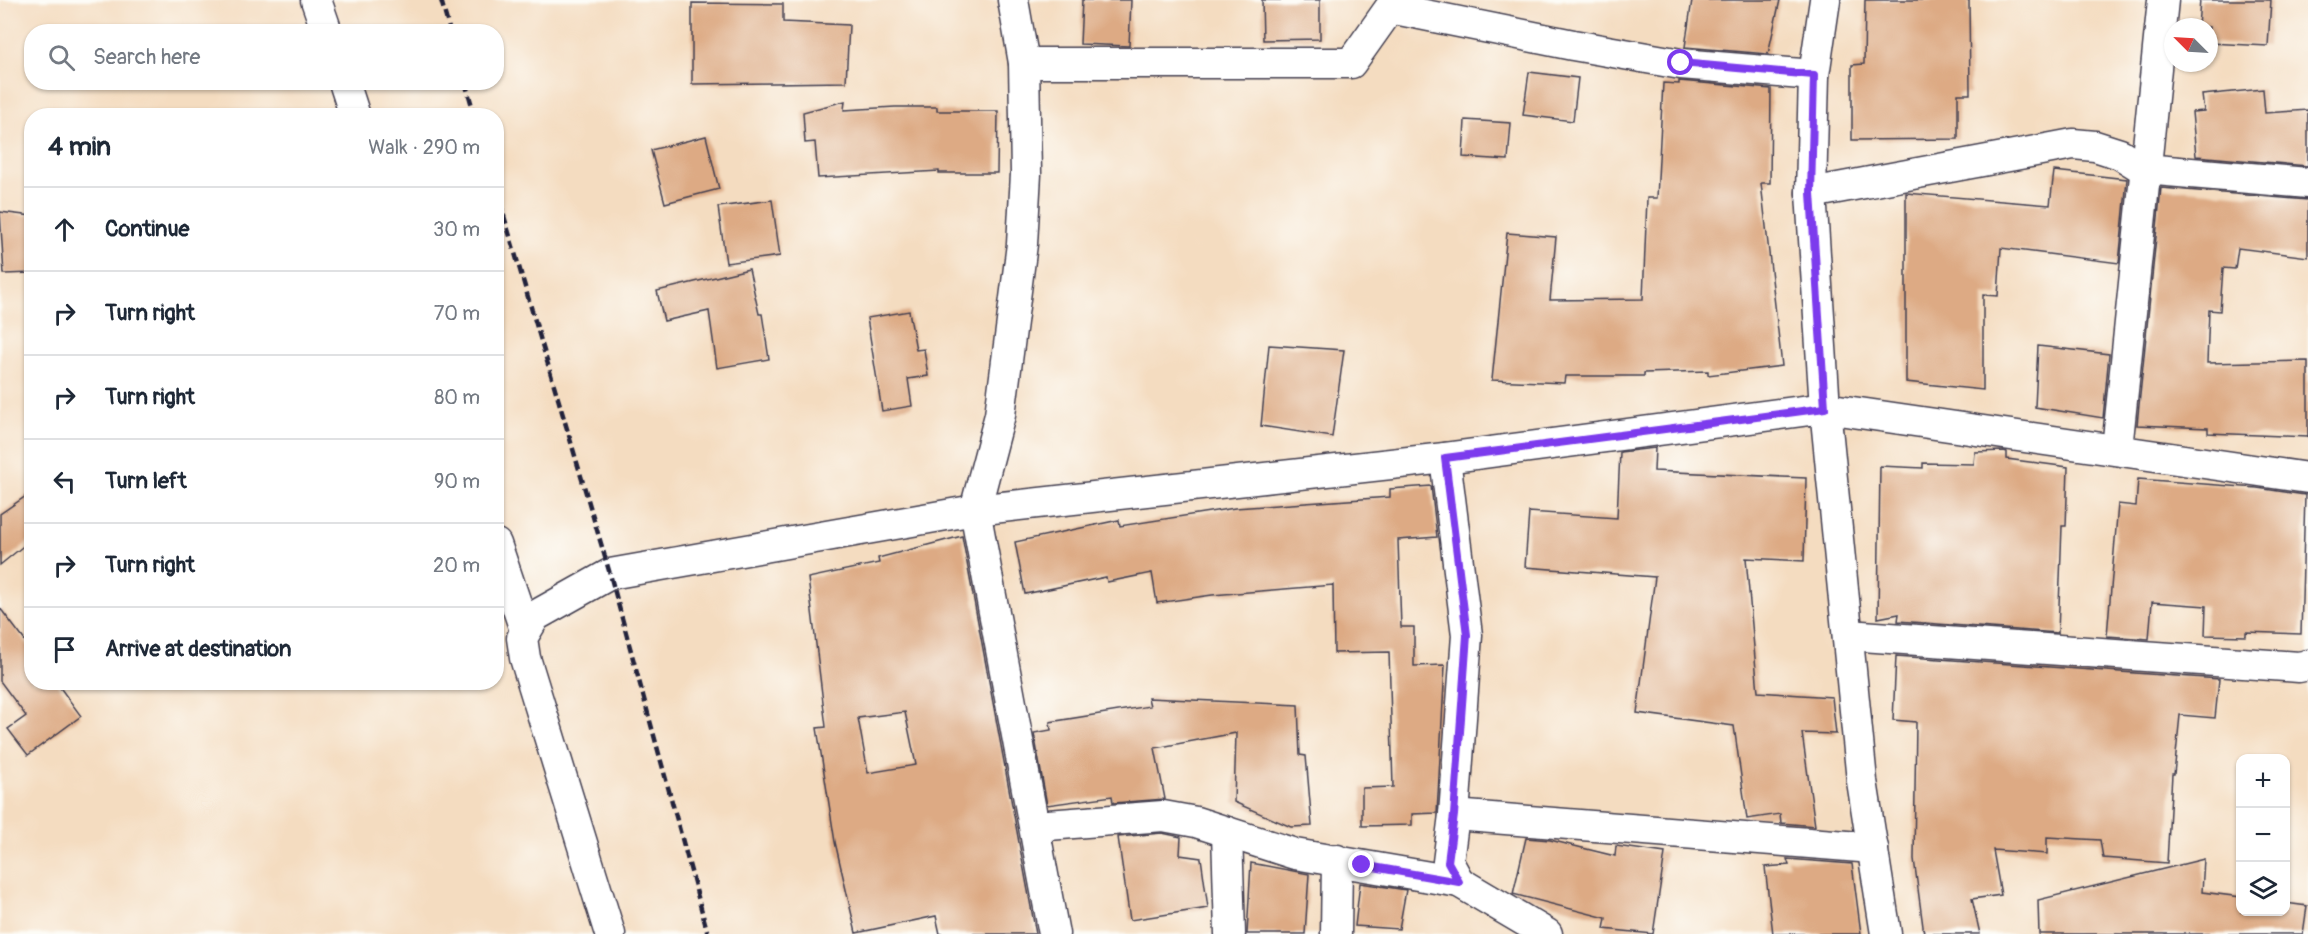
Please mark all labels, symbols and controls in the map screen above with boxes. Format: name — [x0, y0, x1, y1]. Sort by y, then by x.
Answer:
north arrow — [2164, 18, 2218, 72]
search box — [24, 24, 504, 90]
icon: search — [45, 41, 78, 74]
text: Search here — [93, 43, 200, 71]
route start — [1667, 49, 1693, 75]
text: 4 min — [48, 131, 111, 163]
text: Walk · 290 m — [368, 135, 480, 160]
icon: ahead — [48, 213, 81, 246]
text: Continue — [105, 215, 189, 243]
text: 30 m — [433, 217, 480, 242]
icon: right — [48, 297, 81, 330]
text: Turn right — [105, 299, 195, 327]
text: 70 m — [434, 301, 480, 326]
icon: right — [48, 381, 81, 414]
text: Turn right — [105, 383, 195, 411]
text: 80 m — [434, 385, 480, 410]
icon: left — [48, 465, 81, 498]
text: Turn left — [105, 467, 187, 495]
text: 90 m — [434, 469, 480, 494]
icon: right — [48, 549, 81, 582]
text: Turn right — [105, 551, 195, 579]
text: 20 m — [433, 553, 480, 578]
icon: arrive — [48, 633, 81, 666]
text: Arrive at destination — [105, 635, 291, 663]
map controls — [2236, 754, 2290, 916]
button: + — [2236, 754, 2290, 808]
button: − — [2236, 808, 2290, 862]
route end — [1348, 851, 1374, 877]
button: layers — [2236, 862, 2290, 916]

